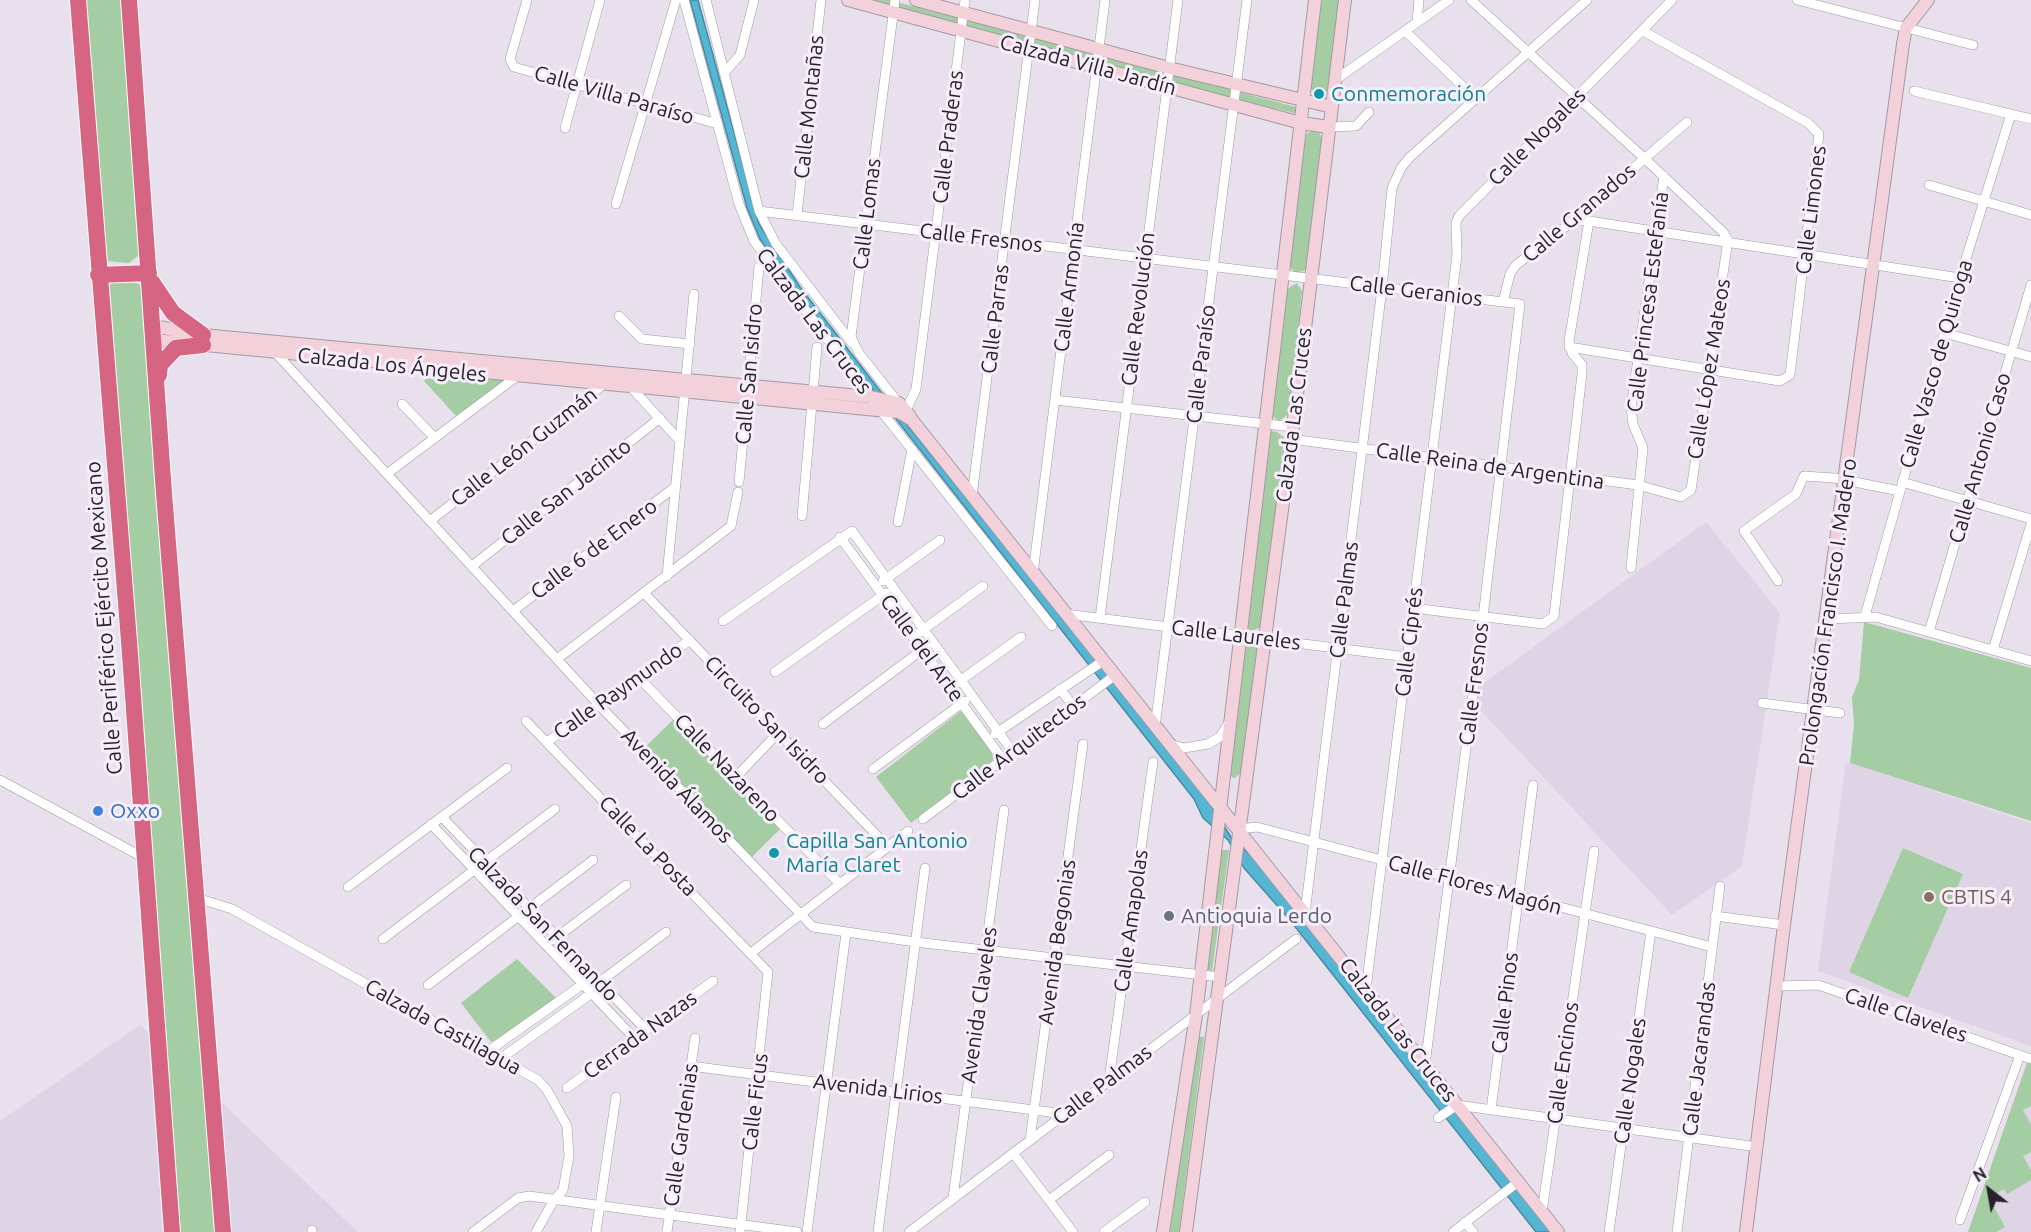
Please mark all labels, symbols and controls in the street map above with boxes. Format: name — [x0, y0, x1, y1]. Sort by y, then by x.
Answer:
street label: Calzada Villa Jardín — [997, 29, 1179, 101]
street label: Calle Montañas — [789, 34, 829, 180]
street label: Calle Villa Paraíso — [531, 60, 697, 130]
street label: Calle Praderas — [927, 69, 969, 205]
place label: Conmemoración — [1331, 81, 1486, 107]
street label: Calle Nogales — [1483, 83, 1591, 191]
marker: Conmemoración — [1312, 87, 1326, 101]
street label: Calle Limones — [1791, 144, 1831, 276]
street label: Calle Lomas — [848, 157, 886, 271]
street label: Calle Granados — [1517, 158, 1641, 268]
street label: Calle Princesa Estefanía — [1622, 190, 1674, 414]
street label: Calle Fresnos — [918, 218, 1044, 258]
street label: Calle Armonía — [1049, 220, 1089, 354]
street label: Calle Revolución — [1116, 231, 1160, 387]
street label: Calzada Las Cruces — [751, 243, 877, 399]
street label: Calle Vasco de Quiroga — [1894, 257, 1978, 471]
street label: Calle Parras — [976, 263, 1014, 375]
street label: Calle Geranios — [1348, 270, 1484, 312]
street label: Calle López Mateos — [1682, 277, 1736, 461]
street label: Calle San Isidro — [730, 302, 768, 446]
street label: Calle Paraíso — [1181, 303, 1221, 425]
street label: Calzada Las Cruces — [1271, 326, 1317, 504]
street label: Calzada Los Ángeles — [296, 343, 488, 387]
street label: Calle Antonio Caso — [1944, 370, 2016, 546]
street label: Calle León Guzmán — [446, 382, 602, 512]
street label: Calle San Jacinto — [496, 433, 636, 551]
street label: Calle Reina de Argentina — [1374, 437, 1606, 495]
street label: Prolongación Francisco I. Madero — [1794, 457, 1862, 767]
street label: Calle Periférico Ejército Mexicano — [80, 460, 128, 776]
street label: Calle 6 de Enero — [526, 493, 662, 605]
street label: Calle Palmas — [1324, 540, 1364, 660]
street label: Calle Ciprés — [1390, 586, 1428, 698]
street label: Calle del Arte — [875, 589, 969, 707]
street label: Calle Laureles — [1170, 615, 1302, 655]
street label: Calle Fresnos — [1454, 621, 1494, 747]
street label: Calle Raymundo — [549, 637, 687, 745]
street label: Circuito San Isidro — [699, 651, 835, 789]
street label: Calle Arquitectos — [947, 688, 1091, 806]
street label: Calle Nazareno — [669, 708, 785, 828]
street label: Avenida Álamos — [616, 723, 738, 849]
street label: Calle La Posta — [594, 790, 702, 902]
place label: Oxxo — [110, 798, 160, 824]
marker: Oxxo — [91, 804, 105, 818]
place label: Capilla San Antonio María Claret — [786, 828, 968, 878]
street label: Calzada San Fernando — [462, 841, 624, 1007]
marker: Capilla San Antonio María Claret — [767, 846, 781, 860]
street label: Calle Amapolas — [1109, 848, 1153, 994]
street label: Calle Flores Magón — [1385, 850, 1565, 920]
street label: Avenida Begonias — [1033, 858, 1081, 1026]
place label: CBTIS 4 — [1941, 884, 2012, 910]
marker: CBTIS 4 — [1922, 890, 1936, 904]
place label: Antioquia Lerdo — [1181, 903, 1332, 929]
marker: Antioquia Lerdo — [1162, 909, 1176, 923]
street label: Avenida Claveles — [956, 925, 1002, 1085]
street label: Calle Pinos — [1486, 951, 1524, 1055]
street label: Calzada Las Cruces — [1334, 953, 1462, 1107]
street label: Calzada Castilagua — [360, 974, 526, 1080]
street label: Calle Jacarandas — [1677, 980, 1721, 1138]
street label: Calle Claveles — [1841, 982, 1971, 1048]
street label: Cerrada Nazas — [578, 985, 702, 1085]
street label: Calle Encinos — [1542, 1000, 1584, 1126]
street label: Calle Nogales — [1609, 1016, 1651, 1146]
street label: Calle Palmas — [1047, 1039, 1157, 1131]
street label: Calle Ficus — [737, 1052, 773, 1152]
street label: Calle Gardenias — [658, 1062, 704, 1208]
street label: Avenida Lirios — [812, 1069, 944, 1109]
north arrow — [1959, 1160, 2019, 1220]
text: N — [1970, 1164, 1989, 1185]

